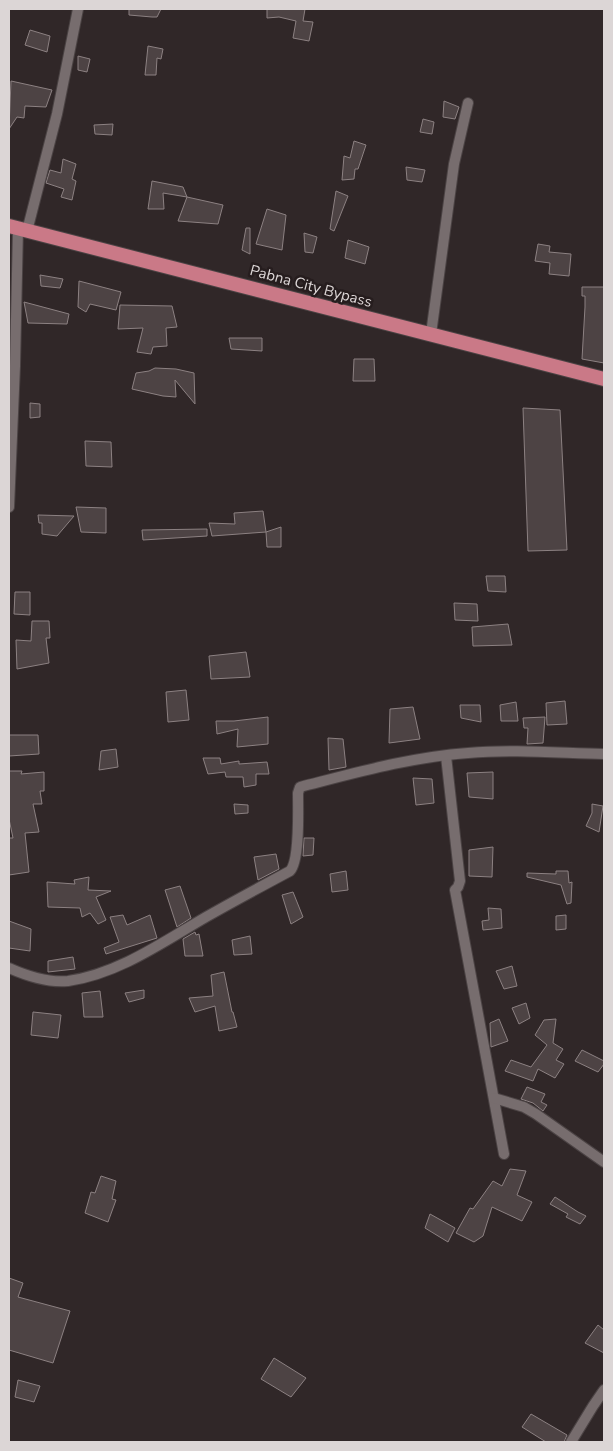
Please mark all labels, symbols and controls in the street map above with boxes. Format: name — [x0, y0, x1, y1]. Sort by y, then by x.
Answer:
street label: Pabna City Bypass — [248, 260, 374, 312]

